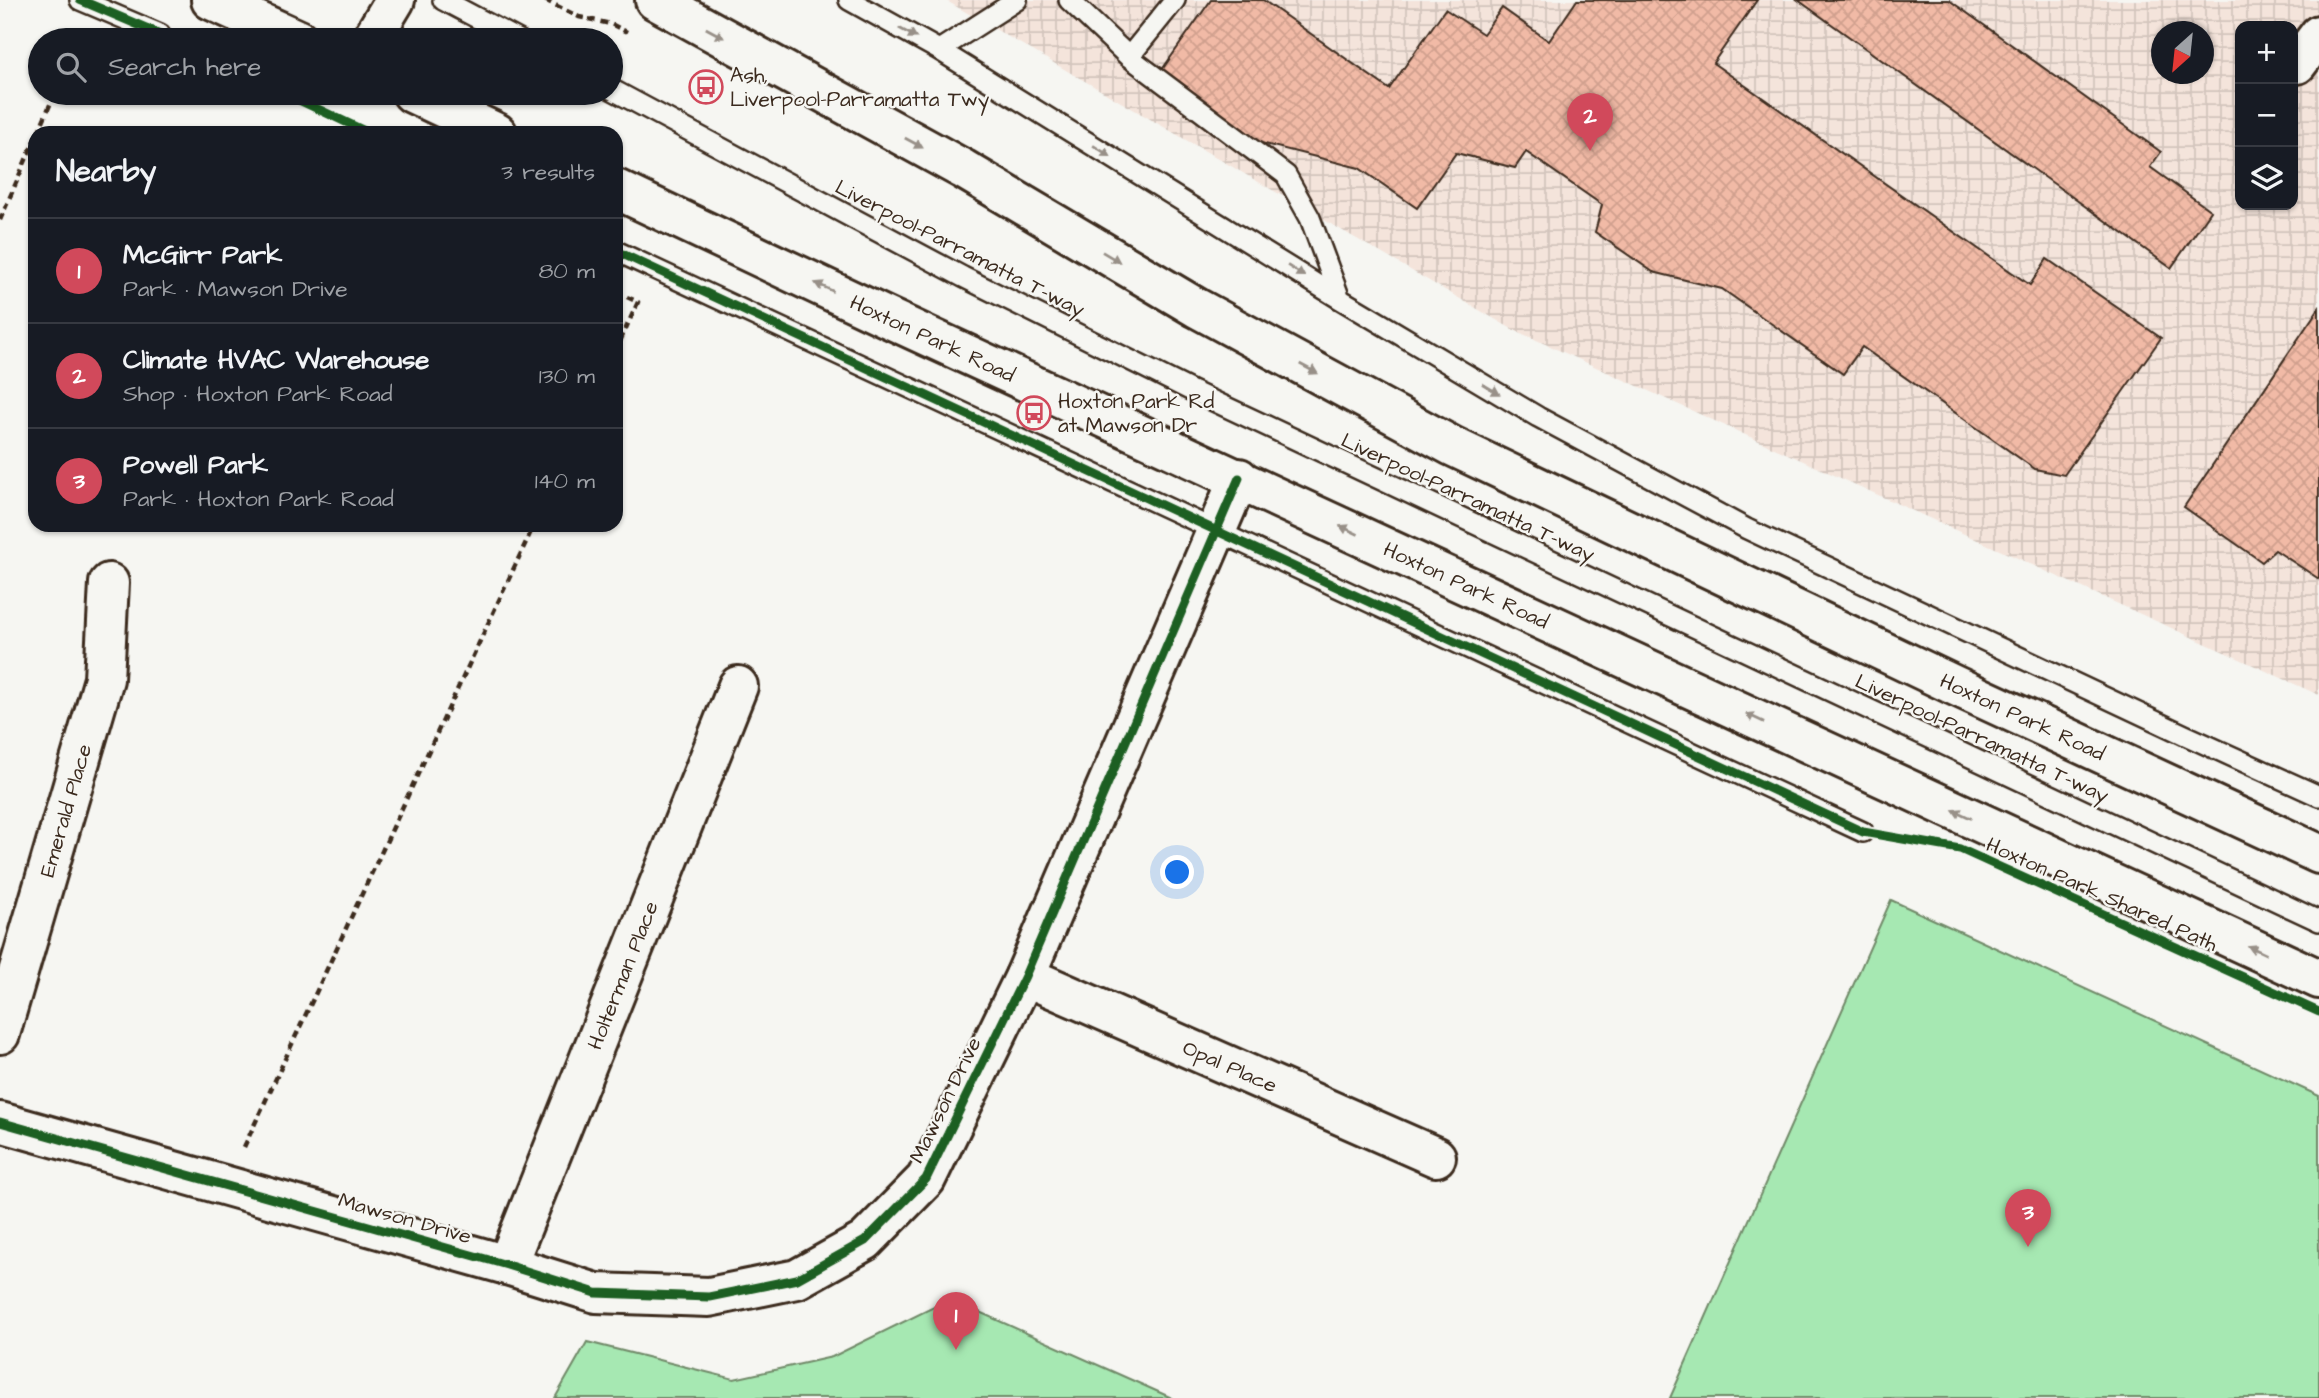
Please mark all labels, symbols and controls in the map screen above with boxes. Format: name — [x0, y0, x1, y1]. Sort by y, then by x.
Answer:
north arrow — [2151, 21, 2214, 84]
map controls — [2235, 21, 2298, 210]
button: + — [2235, 21, 2298, 84]
one-way arrow — [705, 27, 725, 39]
one-way arrow — [899, 27, 918, 39]
search box — [28, 28, 623, 105]
icon: search — [52, 48, 90, 86]
text: Search here — [108, 49, 261, 85]
place label: Ash, Liverpool-Parramatta Twy — [730, 61, 990, 116]
bus stop icon: Ash, Liverpool-Parramatta Twy — [687, 68, 725, 106]
button: − — [2235, 84, 2298, 147]
pin: 2 — [1567, 93, 1613, 151]
one-way arrow — [904, 137, 924, 149]
one-way arrow — [1093, 145, 1112, 158]
button: layers — [2235, 147, 2298, 210]
text: Nearby — [56, 151, 156, 193]
text: 3 results — [501, 156, 595, 188]
street label: Liverpool–Parramatta T-way — [829, 173, 1090, 326]
text: McGirr Park — [123, 237, 282, 273]
one-way arrow — [1101, 251, 1120, 263]
text: 1 — [78, 255, 80, 287]
text: 80 m — [538, 255, 595, 287]
one-way arrow — [1286, 265, 1305, 278]
text: Park · Mawson Drive — [123, 273, 348, 305]
one-way arrow — [814, 282, 834, 293]
street label: Hoxton Park Road — [845, 288, 1020, 390]
text: Climate HVAC Warehouse — [123, 342, 429, 378]
text: 2 — [72, 360, 86, 392]
text: 130 m — [539, 360, 595, 392]
one-way arrow — [1299, 363, 1319, 375]
text: Shop · Hoxton Park Road — [123, 378, 392, 410]
one-way arrow — [1481, 382, 1500, 395]
place label: Hoxton Park Rd at Mawson Dr — [1058, 387, 1215, 440]
bus stop icon: Hoxton Park Rd at Mawson Dr — [1015, 394, 1053, 432]
street label: Liverpool–Parramatta T-way — [1336, 426, 1600, 571]
text: Powell Park — [123, 447, 268, 483]
text: 3 — [73, 465, 85, 497]
text: 140 m — [535, 465, 595, 497]
text: Park · Hoxton Park Road — [123, 483, 394, 515]
one-way arrow — [1339, 524, 1359, 535]
street label: Hoxton Park Road — [1379, 535, 1554, 636]
street label: Hoxton Park Road — [1935, 666, 2110, 768]
street label: Liverpool–Parramatta T-way — [1850, 667, 2114, 812]
one-way arrow — [1745, 713, 1765, 724]
street label: Emerald Place — [33, 741, 99, 880]
one-way arrow — [1951, 808, 1972, 819]
street label: Hoxton Park Shared Path — [1982, 830, 2223, 959]
your location — [1160, 855, 1194, 889]
street label: Holterman Place — [580, 897, 666, 1054]
one-way arrow — [2247, 944, 2267, 956]
street label: Mawson Drive — [902, 1032, 988, 1168]
street label: Opal Place — [1178, 1033, 1282, 1100]
street label: Mawson Drive — [335, 1186, 475, 1251]
pin: 3 — [2005, 1189, 2051, 1247]
pin: 1 — [933, 1292, 979, 1350]

